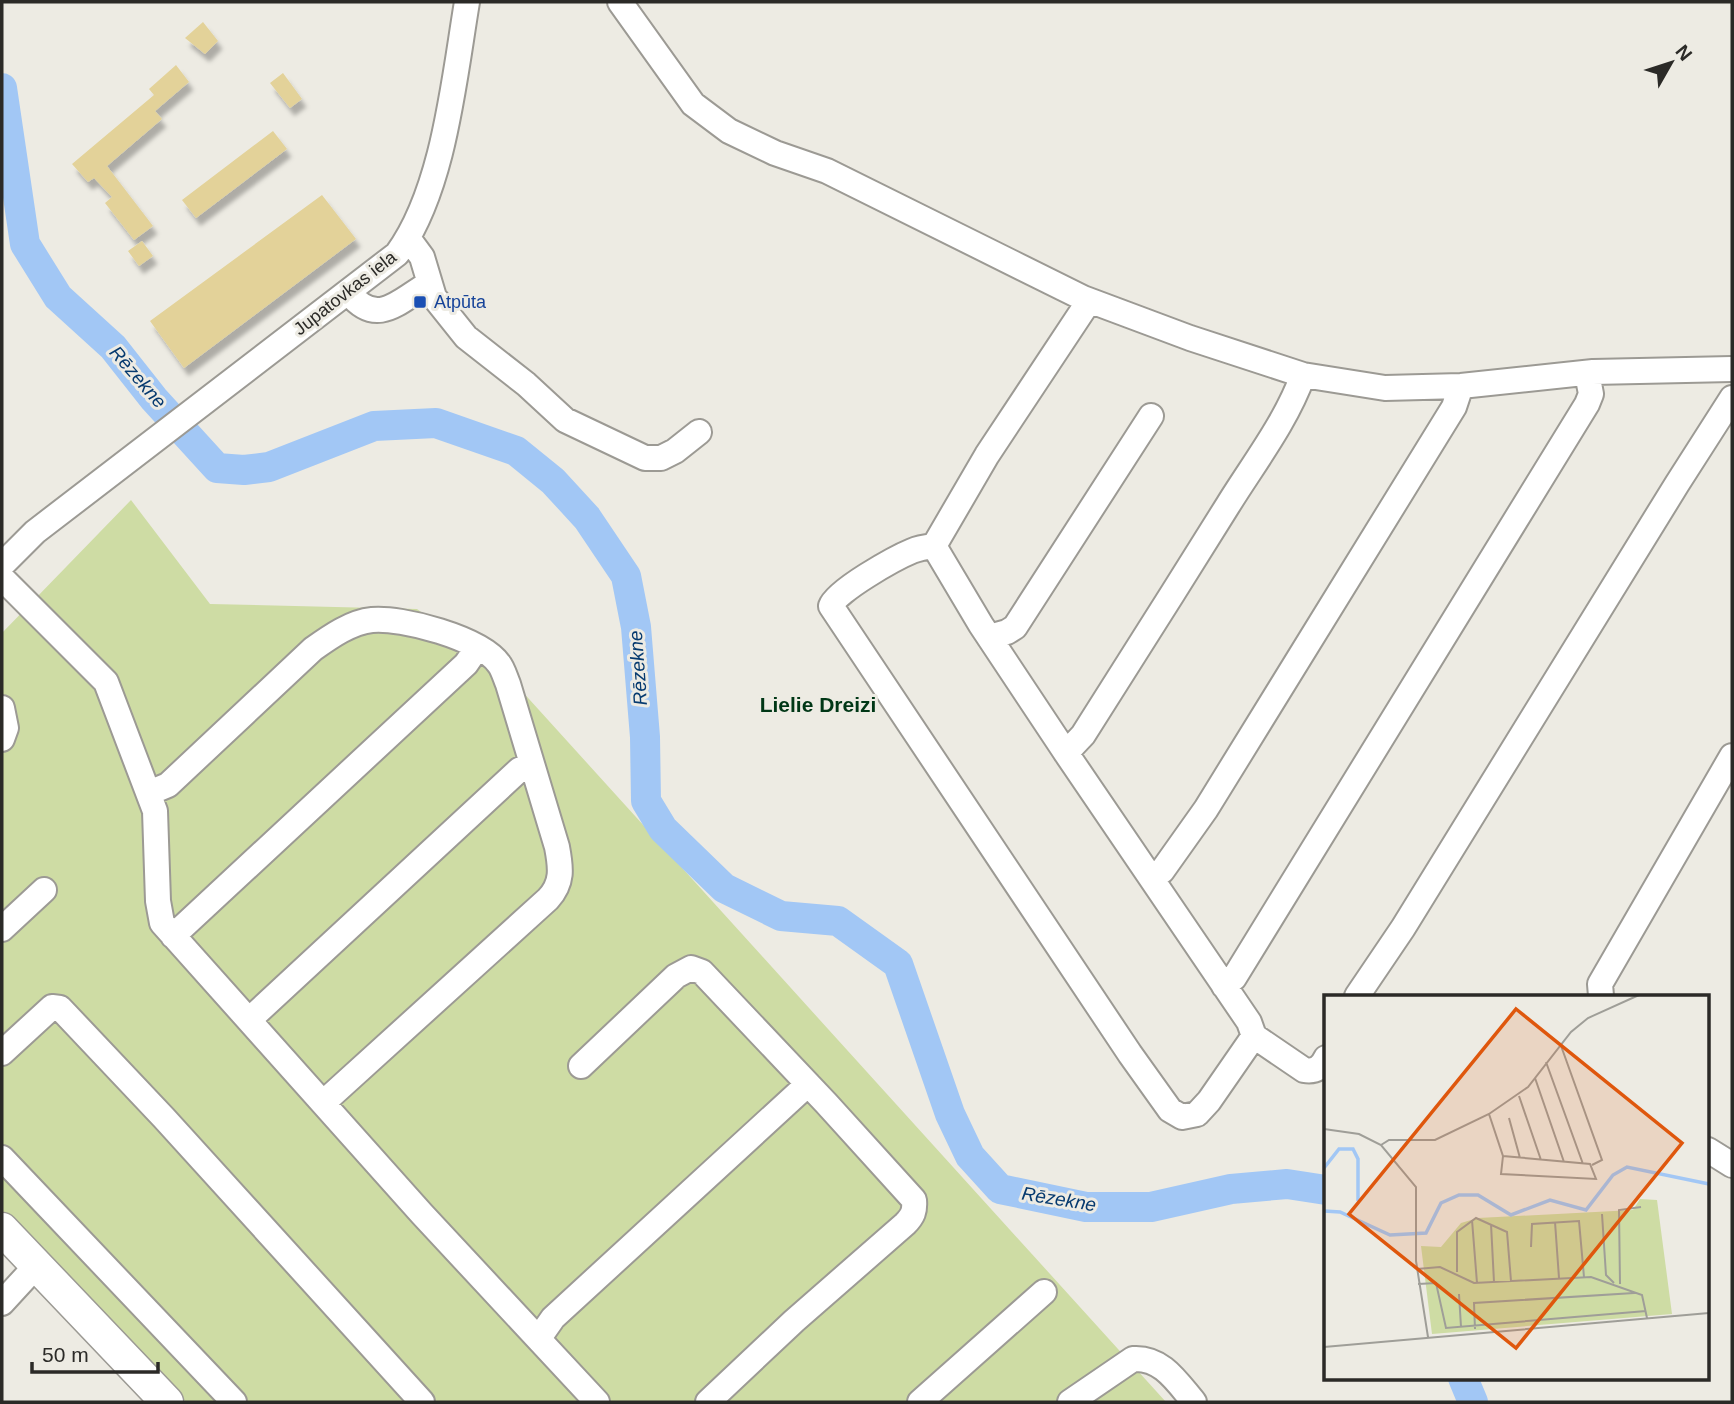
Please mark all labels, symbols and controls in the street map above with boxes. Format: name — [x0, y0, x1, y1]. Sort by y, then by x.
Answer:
north arrow — [1636, 28, 1706, 98]
text: N — [1671, 41, 1696, 65]
street label: Jupatovkas iela — [290, 246, 401, 339]
place label: Atpūta — [434, 292, 487, 312]
marker: Atpūta — [412, 294, 428, 310]
water label: Rēzekne — [105, 342, 171, 412]
water label: Rēzekne — [625, 630, 651, 706]
district label: Lielie Dreizi — [760, 693, 876, 716]
inset map — [1324, 995, 1710, 1380]
water label: Rēzekne — [1020, 1183, 1098, 1215]
scale bar — [32, 1330, 158, 1374]
text: 50 m — [42, 1343, 89, 1366]

